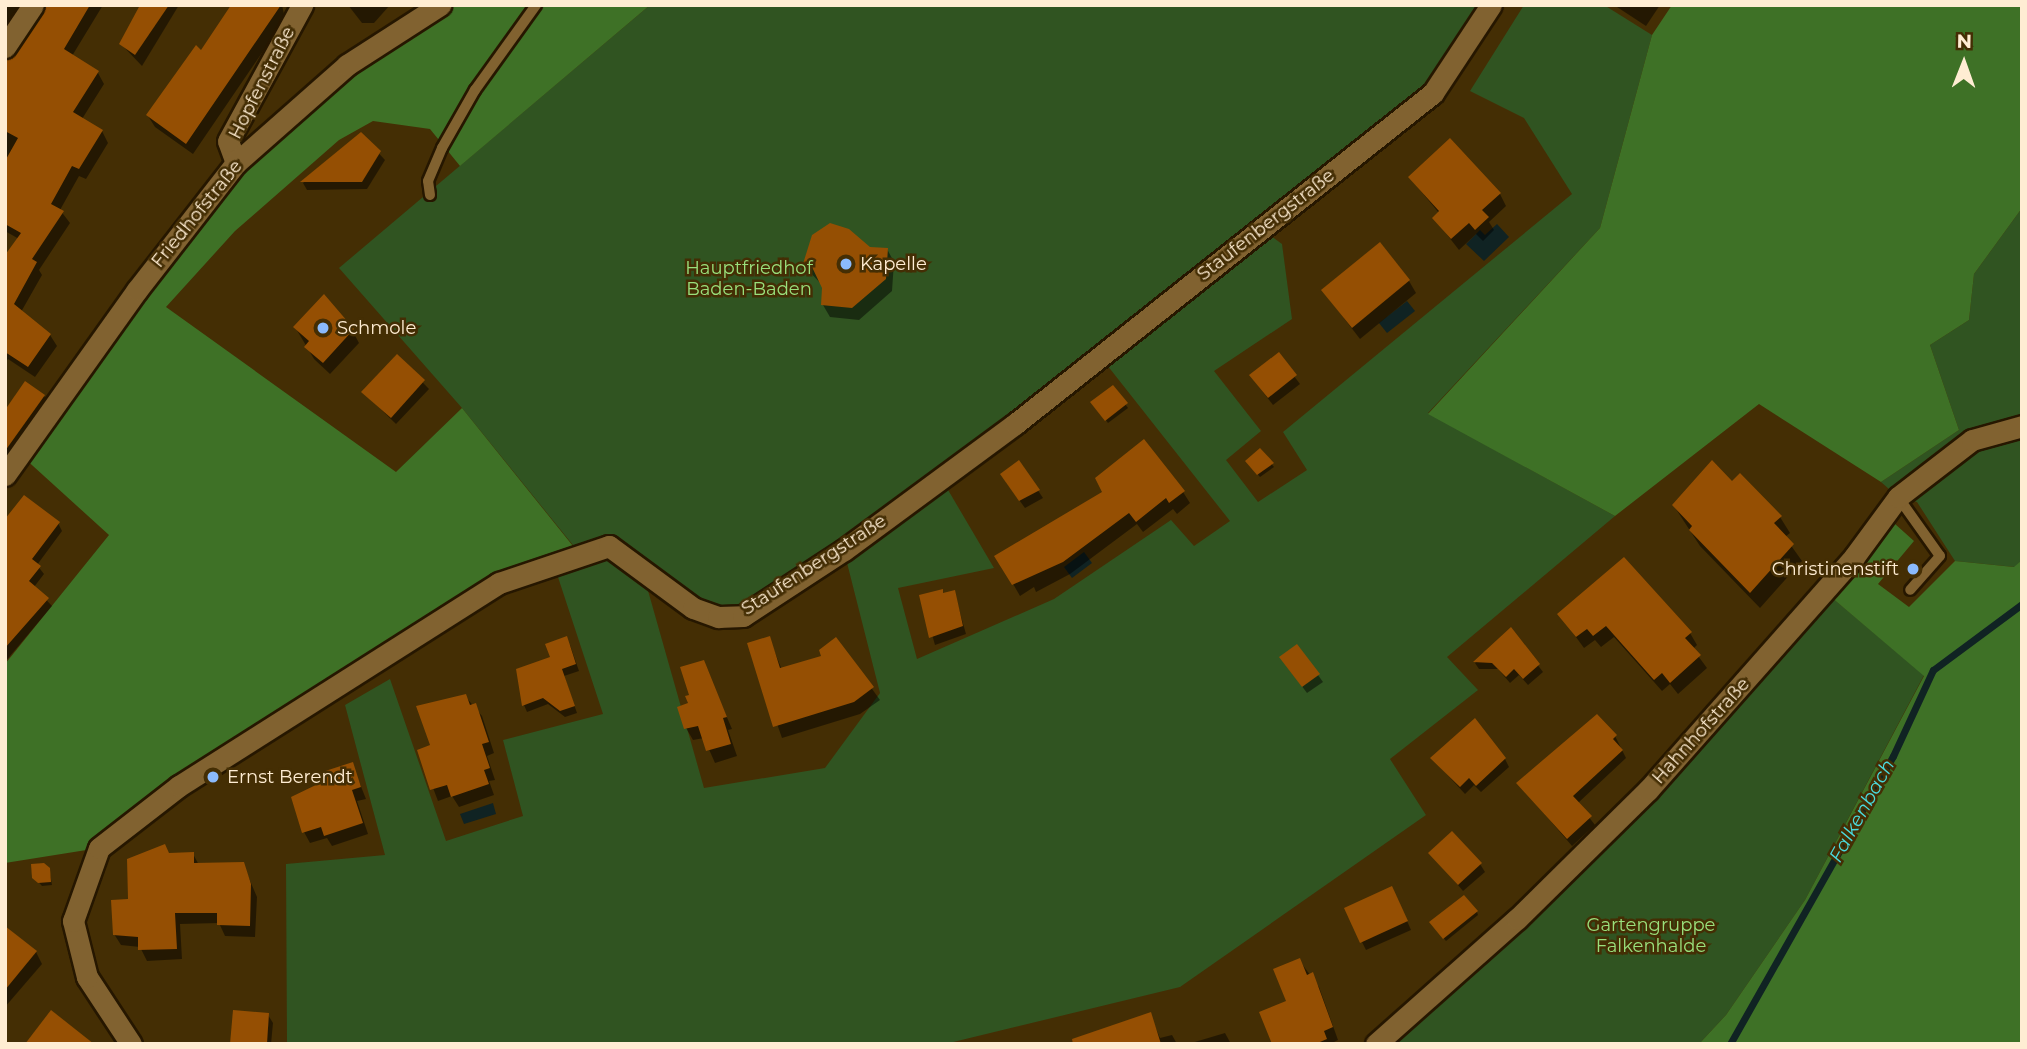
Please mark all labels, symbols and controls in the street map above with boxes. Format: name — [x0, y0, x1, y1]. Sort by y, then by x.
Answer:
street label: Hopfenstraße — [224, 23, 300, 143]
north arrow — [1929, 28, 1999, 98]
text: N — [1956, 30, 1972, 53]
street label: Friedhofstraße — [147, 156, 247, 272]
street label: Staufenbergstraße — [1193, 165, 1339, 285]
place label: Kapelle — [860, 253, 927, 275]
marker: Kapelle — [838, 256, 854, 272]
park label: Hauptfriedhof Baden-Baden — [685, 258, 813, 300]
place label: Schmole — [337, 317, 416, 339]
marker: Schmole — [315, 320, 331, 336]
street label: Staufenbergstraße — [738, 510, 890, 620]
place label: Christinenstift — [1772, 558, 1899, 580]
marker: Christinenstift — [1905, 561, 1921, 577]
street label: Hahnhofstraße — [1648, 674, 1754, 788]
water label: Falkenbach — [1824, 756, 1900, 866]
place label: Ernst Berendt — [227, 766, 353, 788]
marker: Ernst Berendt — [205, 769, 221, 785]
park label: Gartengruppe Falkenhalde — [1587, 915, 1715, 958]

